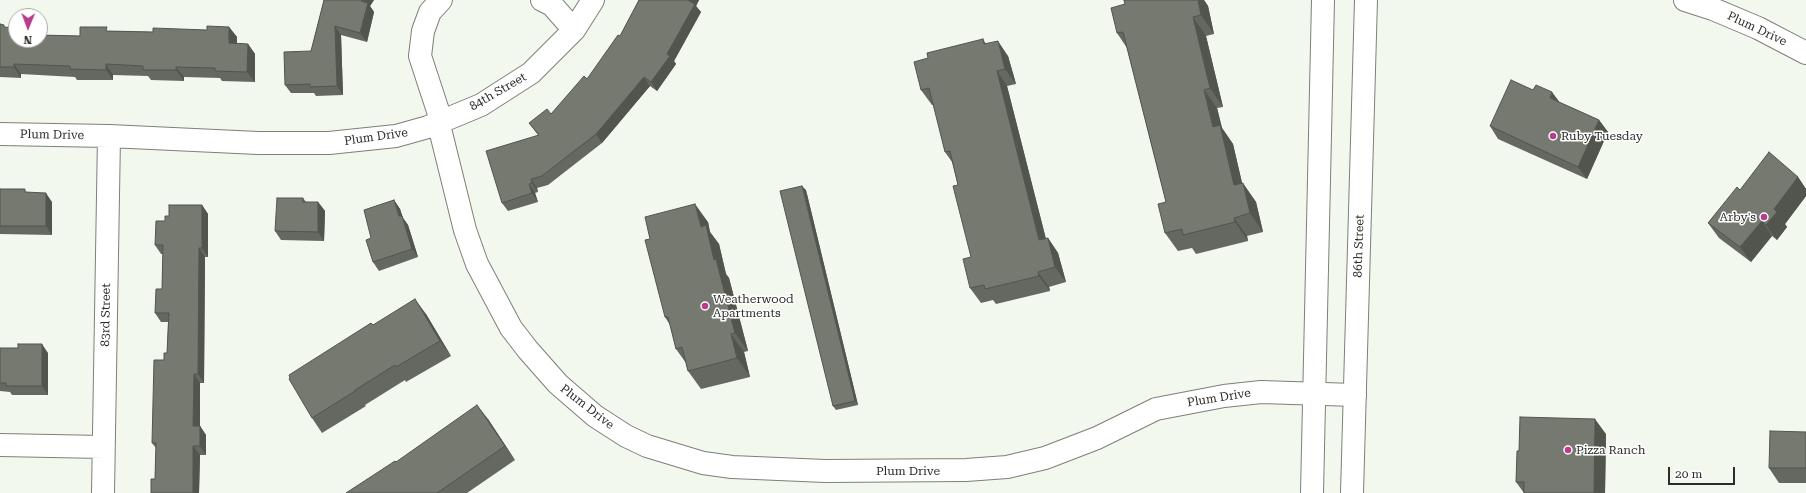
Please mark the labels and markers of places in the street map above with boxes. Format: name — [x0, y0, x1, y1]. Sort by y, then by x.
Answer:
place label: Ruby Tuesday — [1561, 129, 1643, 143]
marker: Ruby Tuesday — [1548, 131, 1558, 141]
place label: Arby's — [1720, 210, 1756, 224]
marker: Arby's — [1759, 212, 1769, 222]
place label: Weatherwood Apartments — [713, 292, 794, 320]
marker: Weatherwood Apartments — [700, 301, 710, 311]
place label: Pizza Ranch — [1576, 443, 1645, 457]
marker: Pizza Ranch — [1563, 445, 1573, 455]

